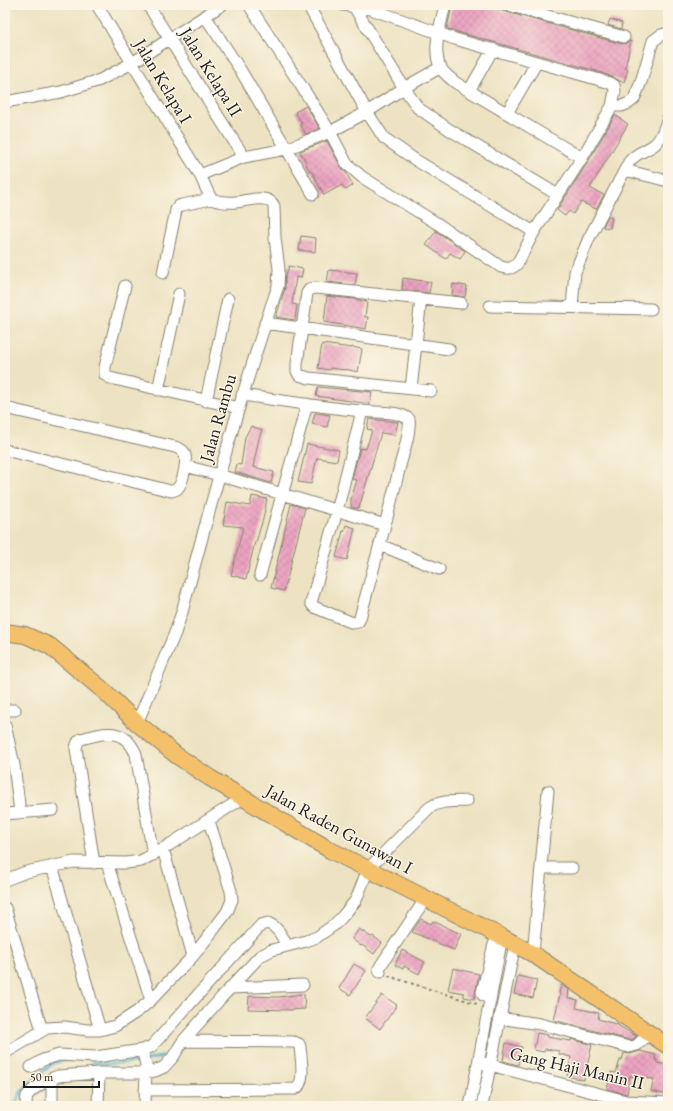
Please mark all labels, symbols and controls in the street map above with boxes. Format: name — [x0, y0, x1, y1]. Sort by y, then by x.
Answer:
street label: Jalan Kelapa II — [174, 21, 248, 121]
street label: Jalan Kelapa I — [128, 33, 198, 127]
street label: Jalan Rambu — [193, 371, 241, 467]
street label: Jalan Raden Gunawan I — [260, 778, 417, 879]
street label: Gang Haji Manin II — [508, 1041, 647, 1094]
scale bar — [24, 1063, 99, 1089]
text: 50 m — [30, 1069, 54, 1085]

